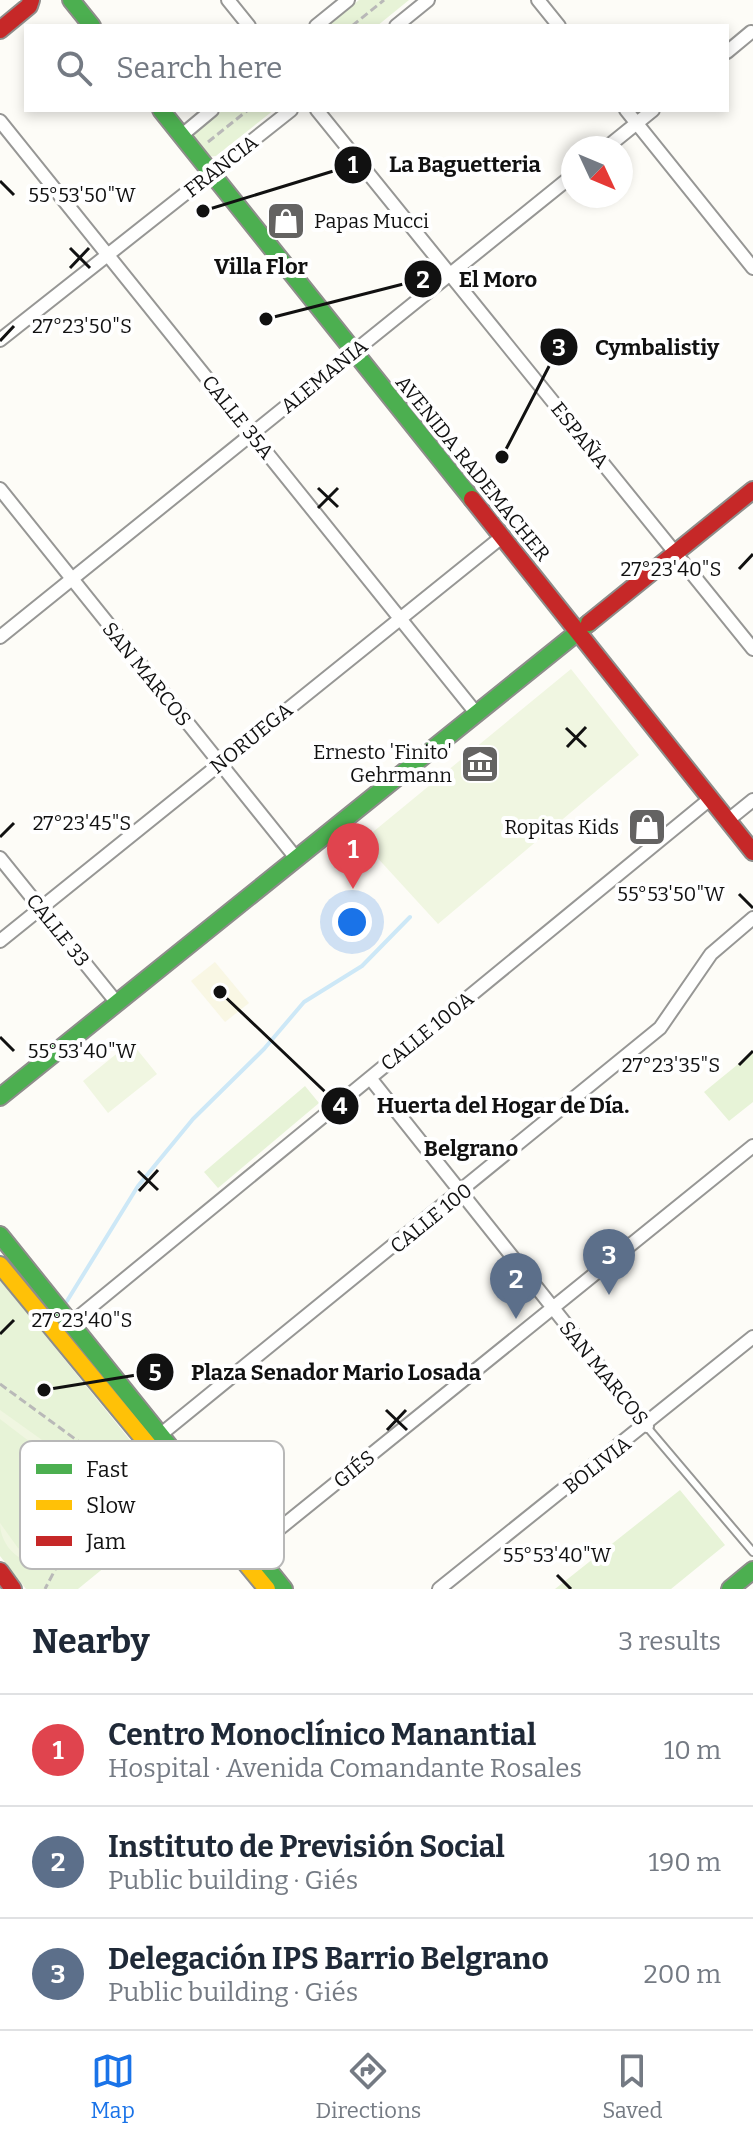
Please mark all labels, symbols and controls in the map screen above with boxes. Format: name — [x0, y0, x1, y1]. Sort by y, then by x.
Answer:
search box — [24, 24, 729, 112]
icon: search — [52, 46, 96, 90]
text: Search here — [116, 50, 283, 86]
street label: FRANCIA — [179, 129, 263, 202]
north arrow — [561, 136, 633, 208]
callout: La Baguetteria — [333, 142, 557, 188]
text: 1 — [348, 151, 359, 179]
text: La Baguetteria — [389, 151, 542, 178]
text: 55°53'50"W — [28, 183, 136, 207]
shop icon: Papas Mucci — [265, 200, 307, 242]
place label: Papas Mucci — [314, 209, 429, 233]
district label: Villa Flor — [214, 253, 309, 280]
callout: El Moro — [403, 256, 554, 302]
text: 2 — [416, 266, 430, 294]
text: El Moro — [459, 266, 538, 293]
text: 27°23'50"S — [32, 314, 132, 338]
callout: Cymbalistiy — [539, 324, 735, 370]
street label: ALEMANIA — [276, 333, 373, 418]
text: 3 — [552, 334, 566, 362]
text: Cymbalistiy — [595, 334, 720, 361]
street label: CALLE 35A — [197, 370, 279, 464]
street label: AVENIDA RADEMACHER — [391, 370, 555, 566]
street label: ESPAÑA — [546, 397, 614, 473]
text: 27°23'40"S — [621, 557, 721, 581]
street label: SAN MARCOS — [98, 617, 196, 731]
street label: NORUEGA — [205, 697, 298, 779]
place label: Ernesto 'Finito' Gehrmann — [313, 740, 452, 787]
museum icon: Ernesto 'Finito' Gehrmann — [459, 743, 501, 785]
shop icon: Ropitas Kids — [626, 806, 668, 848]
text: 27°23'45"S — [33, 811, 131, 835]
place label: Ropitas Kids — [504, 815, 619, 839]
pin: 1 — [327, 823, 379, 889]
text: 55°53'50"W — [617, 882, 725, 906]
street label: CALLE 33 — [21, 889, 95, 971]
your location — [332, 902, 372, 942]
street label: CALLE 100A — [376, 986, 479, 1076]
text: 55°53'40"W — [28, 1039, 137, 1063]
text: 27°23'35"S — [622, 1053, 720, 1077]
callout: Huerta del Hogar de Día. — [320, 1083, 645, 1129]
text: 4 — [333, 1092, 348, 1120]
text: Huerta del Hogar de Día. — [377, 1092, 629, 1119]
district label: Belgrano — [424, 1135, 519, 1162]
street label: CALLE 100 — [385, 1178, 477, 1258]
pin: 3 — [583, 1229, 635, 1295]
pin: 2 — [490, 1253, 542, 1319]
text: 27°23'40"S — [32, 1308, 132, 1332]
street label: SAN MARCOS — [555, 1316, 653, 1430]
callout: Plaza Senador Mario Losada — [135, 1349, 497, 1395]
text: 5 — [148, 1359, 162, 1387]
text: Plaza Senador Mario Losada — [191, 1359, 482, 1386]
street label: BOLIVIA — [558, 1431, 636, 1499]
legend — [20, 1441, 284, 1569]
street label: GIÉS — [328, 1445, 380, 1493]
text: Fast — [86, 1456, 128, 1483]
text: Slow — [86, 1492, 136, 1519]
text: Jam — [85, 1528, 126, 1555]
text: 55°53'40"W — [503, 1543, 612, 1567]
text: Nearby — [32, 1621, 150, 1662]
text: 3 results — [618, 1626, 721, 1657]
text: Centro Monoclínico Manantial — [108, 1717, 536, 1753]
text: 1 — [52, 1735, 64, 1766]
text: 10 m — [664, 1735, 721, 1766]
text: Hospital · Avenida Comandante Rosales — [108, 1753, 582, 1784]
text: Instituto de Previsión Social — [108, 1829, 505, 1865]
text: 2 — [51, 1847, 65, 1878]
text: 190 m — [649, 1847, 721, 1878]
text: Public building · Giés — [108, 1865, 358, 1896]
text: Delegación IPS Barrio Belgrano — [108, 1941, 549, 1977]
text: 3 — [51, 1959, 65, 1990]
text: 200 m — [644, 1959, 721, 1990]
text: Public building · Giés — [108, 1977, 358, 2008]
tab: Map — [90, 2049, 135, 2124]
tab: Directions — [316, 2049, 421, 2124]
tab: Saved — [602, 2049, 663, 2124]

